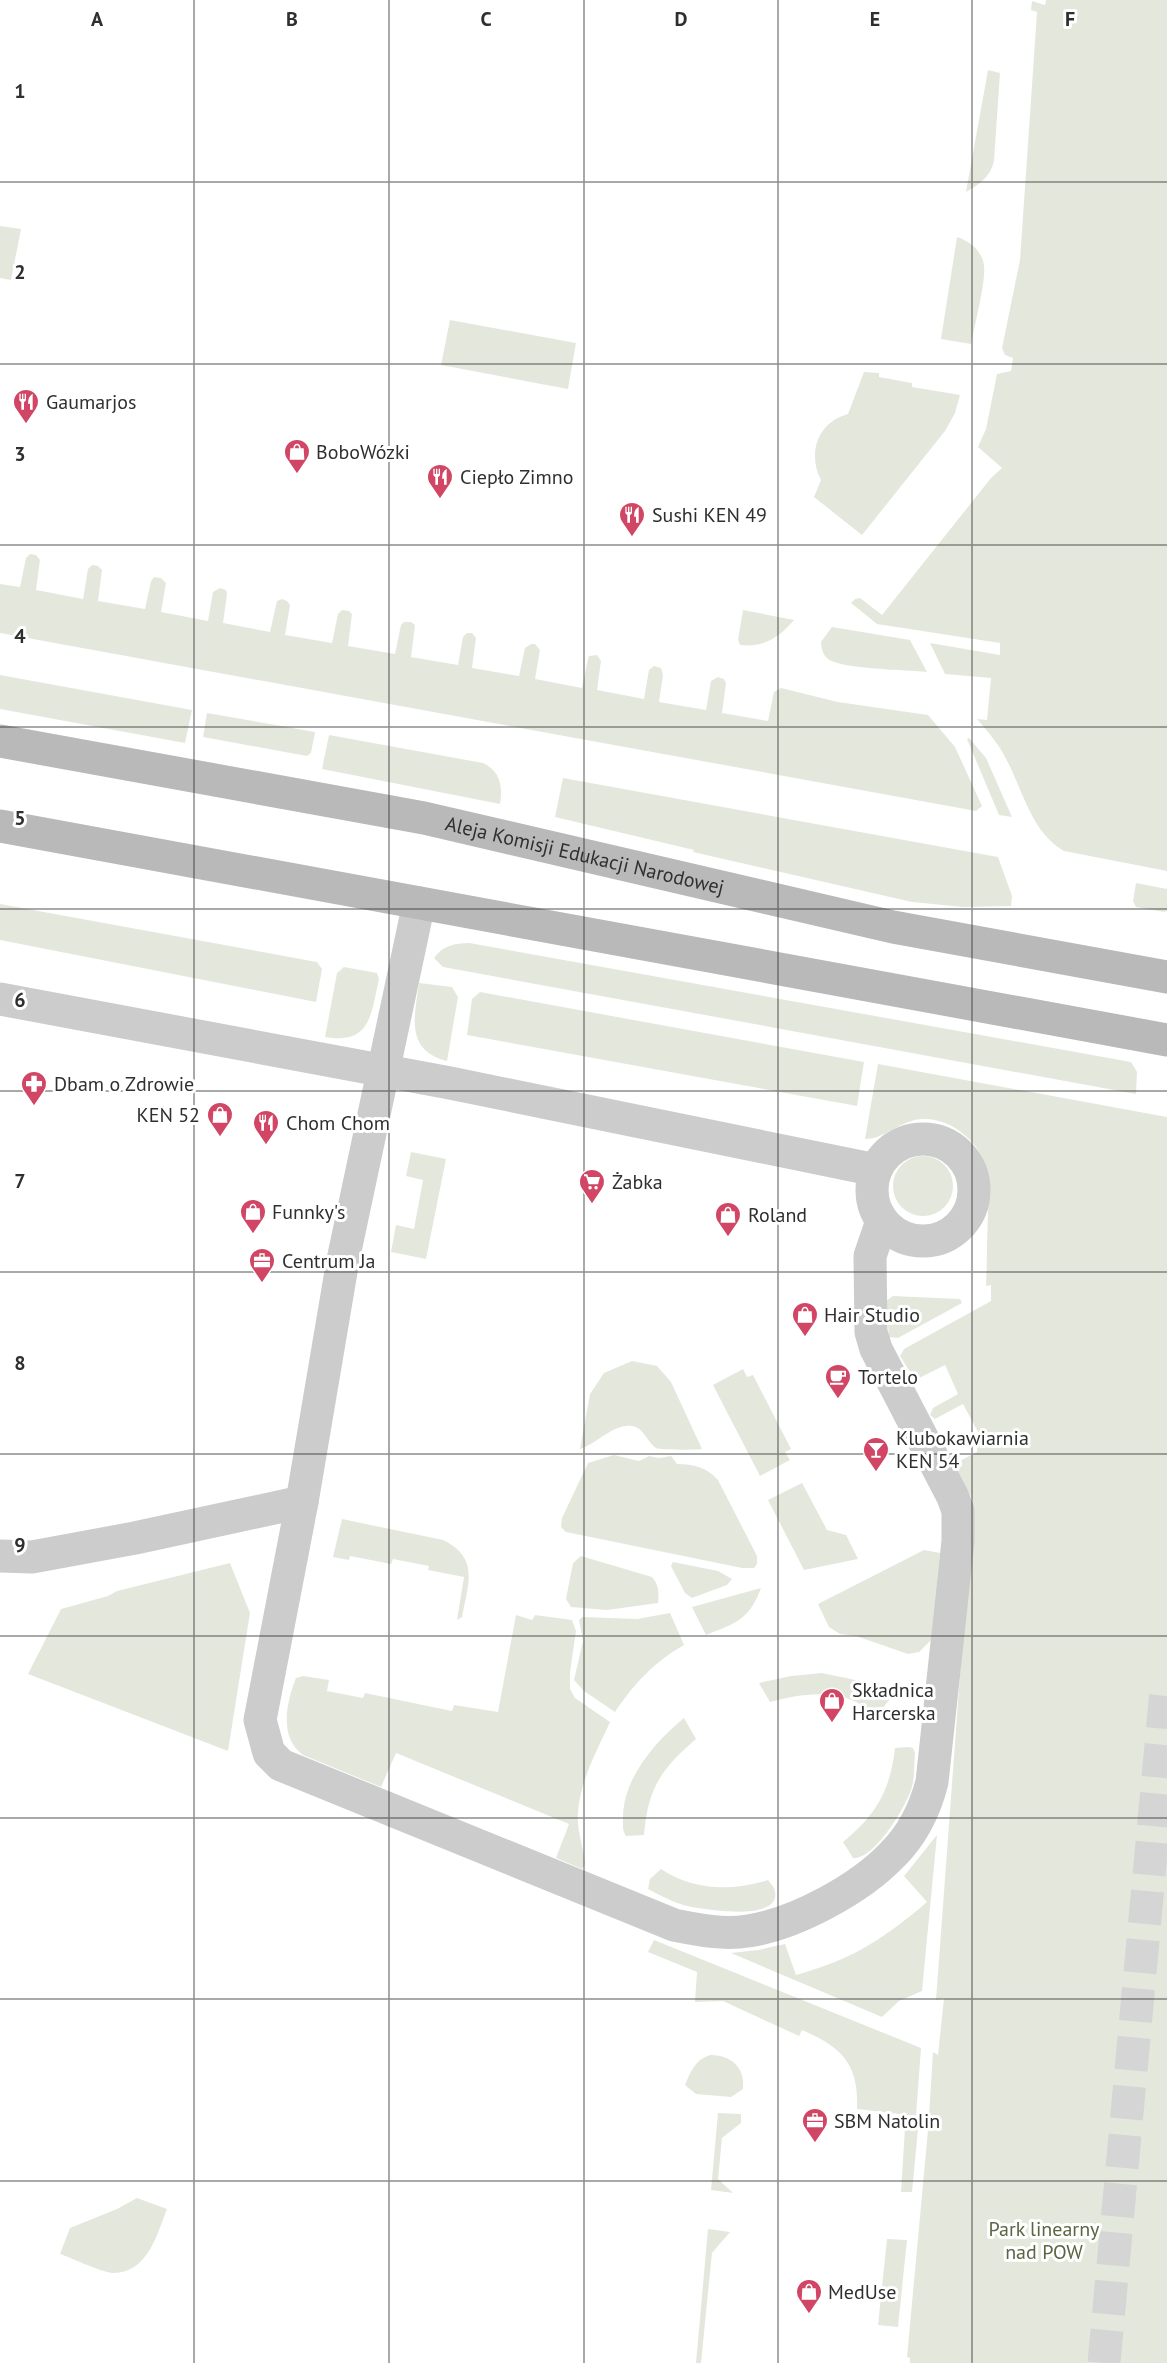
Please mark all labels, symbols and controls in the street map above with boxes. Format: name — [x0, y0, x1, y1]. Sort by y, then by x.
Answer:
text: A — [91, 6, 104, 32]
text: B — [286, 6, 298, 32]
text: C — [480, 6, 492, 32]
text: D — [675, 6, 688, 32]
text: E — [870, 6, 880, 32]
text: F — [1065, 6, 1075, 32]
text: 1 — [14, 78, 26, 104]
text: 2 — [14, 259, 26, 285]
restaurant icon: Gaumarjos — [11, 387, 41, 425]
place label: Gaumarjos — [46, 389, 136, 415]
shop icon: BoboWózki — [282, 437, 312, 475]
place label: BoboWózki — [316, 439, 410, 465]
text: 3 — [14, 441, 26, 467]
restaurant icon: Ciepło Zimno — [425, 462, 455, 500]
place label: Ciepło Zimno — [460, 464, 573, 490]
restaurant icon: Sushi KEN 49 — [617, 500, 647, 538]
place label: Sushi KEN 49 — [652, 502, 767, 528]
text: 4 — [14, 623, 26, 649]
text: 5 — [14, 805, 26, 831]
street label: Aleja Komisji Edukacji Narodowej — [443, 810, 727, 900]
text: 6 — [14, 987, 26, 1013]
pharmacy icon: Dbam o Zdrowie — [19, 1069, 49, 1107]
place label: Dbam o Zdrowie — [54, 1071, 194, 1097]
shop icon: KEN 52 — [205, 1100, 235, 1138]
place label: KEN 52 — [136, 1102, 200, 1128]
restaurant icon: Chom Chom — [251, 1108, 281, 1146]
place label: Chom Chom — [286, 1110, 390, 1136]
supermarket icon: Żabka — [577, 1167, 607, 1205]
text: 7 — [14, 1168, 26, 1194]
place label: Żabka — [612, 1169, 663, 1195]
shop icon: Funnky's — [238, 1197, 268, 1235]
place label: Funnky's — [272, 1199, 345, 1225]
shop icon: Roland — [713, 1200, 743, 1238]
place label: Roland — [748, 1202, 807, 1228]
office icon: Centrum Ja — [247, 1246, 277, 1284]
place label: Centrum Ja — [282, 1248, 376, 1274]
shop icon: Hair Studio — [790, 1300, 820, 1338]
place label: Hair Studio — [824, 1302, 920, 1328]
text: 8 — [14, 1350, 26, 1376]
cafe icon: Tortelo — [823, 1362, 853, 1400]
place label: Tortelo — [858, 1364, 918, 1390]
place label: Klubokawiarnia KEN 54 — [896, 1425, 1029, 1474]
bar icon: Klubokawiarnia KEN 54 — [861, 1435, 891, 1473]
text: 9 — [14, 1532, 26, 1558]
place label: Składnica Harcerska — [852, 1677, 936, 1726]
shop icon: Składnica Harcerska — [817, 1686, 847, 1724]
office icon: SBM Natolin — [800, 2106, 830, 2144]
place label: SBM Natolin — [834, 2108, 940, 2134]
park label: Park linearny nad POW — [989, 2216, 1100, 2265]
shop icon: MedUse — [794, 2277, 824, 2315]
place label: MedUse — [828, 2279, 896, 2305]

